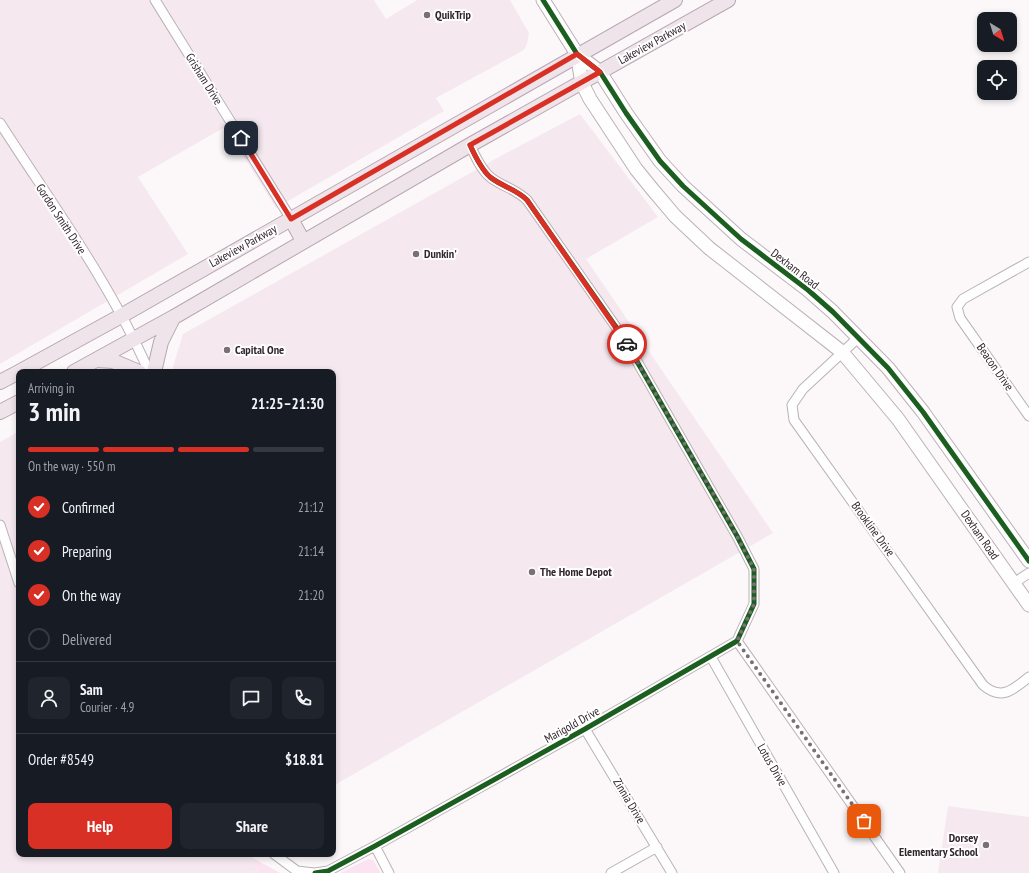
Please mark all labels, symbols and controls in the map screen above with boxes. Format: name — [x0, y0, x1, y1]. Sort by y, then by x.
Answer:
place label: QuikTrip — [435, 7, 472, 22]
marker: QuikTrip — [422, 10, 432, 20]
north arrow — [977, 12, 1017, 52]
map controls — [977, 12, 1017, 100]
street label: Lakeview Parkway — [615, 18, 688, 67]
street label: Grisham Drive — [183, 50, 226, 107]
button: locate — [977, 60, 1017, 100]
pin — [224, 121, 258, 155]
icon: home — [230, 127, 252, 149]
street label: Gordon Smith Drive — [33, 181, 90, 257]
street label: Lakeview Parkway — [206, 221, 279, 270]
street label: Dexham Road — [768, 245, 822, 292]
place label: Dunkin' — [424, 246, 457, 261]
marker: Dunkin' — [411, 249, 421, 259]
courier — [607, 324, 647, 364]
icon: car — [616, 333, 638, 355]
street label: Beacon Drive — [974, 340, 1017, 393]
place label: Capital One — [235, 342, 284, 357]
marker: Capital One — [222, 345, 232, 355]
text: Arriving in — [28, 380, 75, 397]
text: 21:25–21:30 — [251, 394, 324, 413]
text: 3 min — [28, 395, 81, 428]
text: On the way · 550 m — [28, 458, 115, 475]
icon: check — [28, 496, 50, 518]
text: Confirmed — [62, 498, 115, 517]
street label: Brookline Drive — [849, 498, 898, 559]
text: 21:12 — [298, 499, 324, 516]
street label: Dexham Road — [958, 507, 1003, 562]
icon: check — [28, 540, 50, 562]
text: Preparing — [62, 542, 112, 561]
text: 21:14 — [298, 543, 324, 560]
place label: The Home Depot — [540, 564, 612, 579]
marker: The Home Depot — [527, 567, 537, 577]
icon: check — [28, 584, 50, 606]
text: On the way — [62, 586, 121, 605]
text: 21:20 — [298, 587, 324, 604]
text: Delivered — [62, 630, 112, 649]
button: person — [28, 677, 70, 719]
button: chat — [230, 677, 272, 719]
button: phone — [282, 677, 324, 719]
text: Sam — [80, 680, 103, 699]
text: Courier · 4.9 — [80, 699, 134, 716]
street label: Marigold Drive — [541, 703, 602, 746]
street label: Lotus Drive — [754, 741, 791, 789]
text: Order #8549 — [28, 750, 94, 769]
text: $18.81 — [285, 750, 324, 769]
street label: Zinnia Drive — [610, 775, 649, 826]
button: Help — [28, 803, 172, 849]
button: Share — [180, 803, 324, 849]
pin — [847, 804, 881, 838]
icon: bag — [853, 810, 875, 832]
place label: Dorsey Elementary School — [899, 830, 978, 859]
marker: Dorsey Elementary School — [981, 840, 991, 850]

